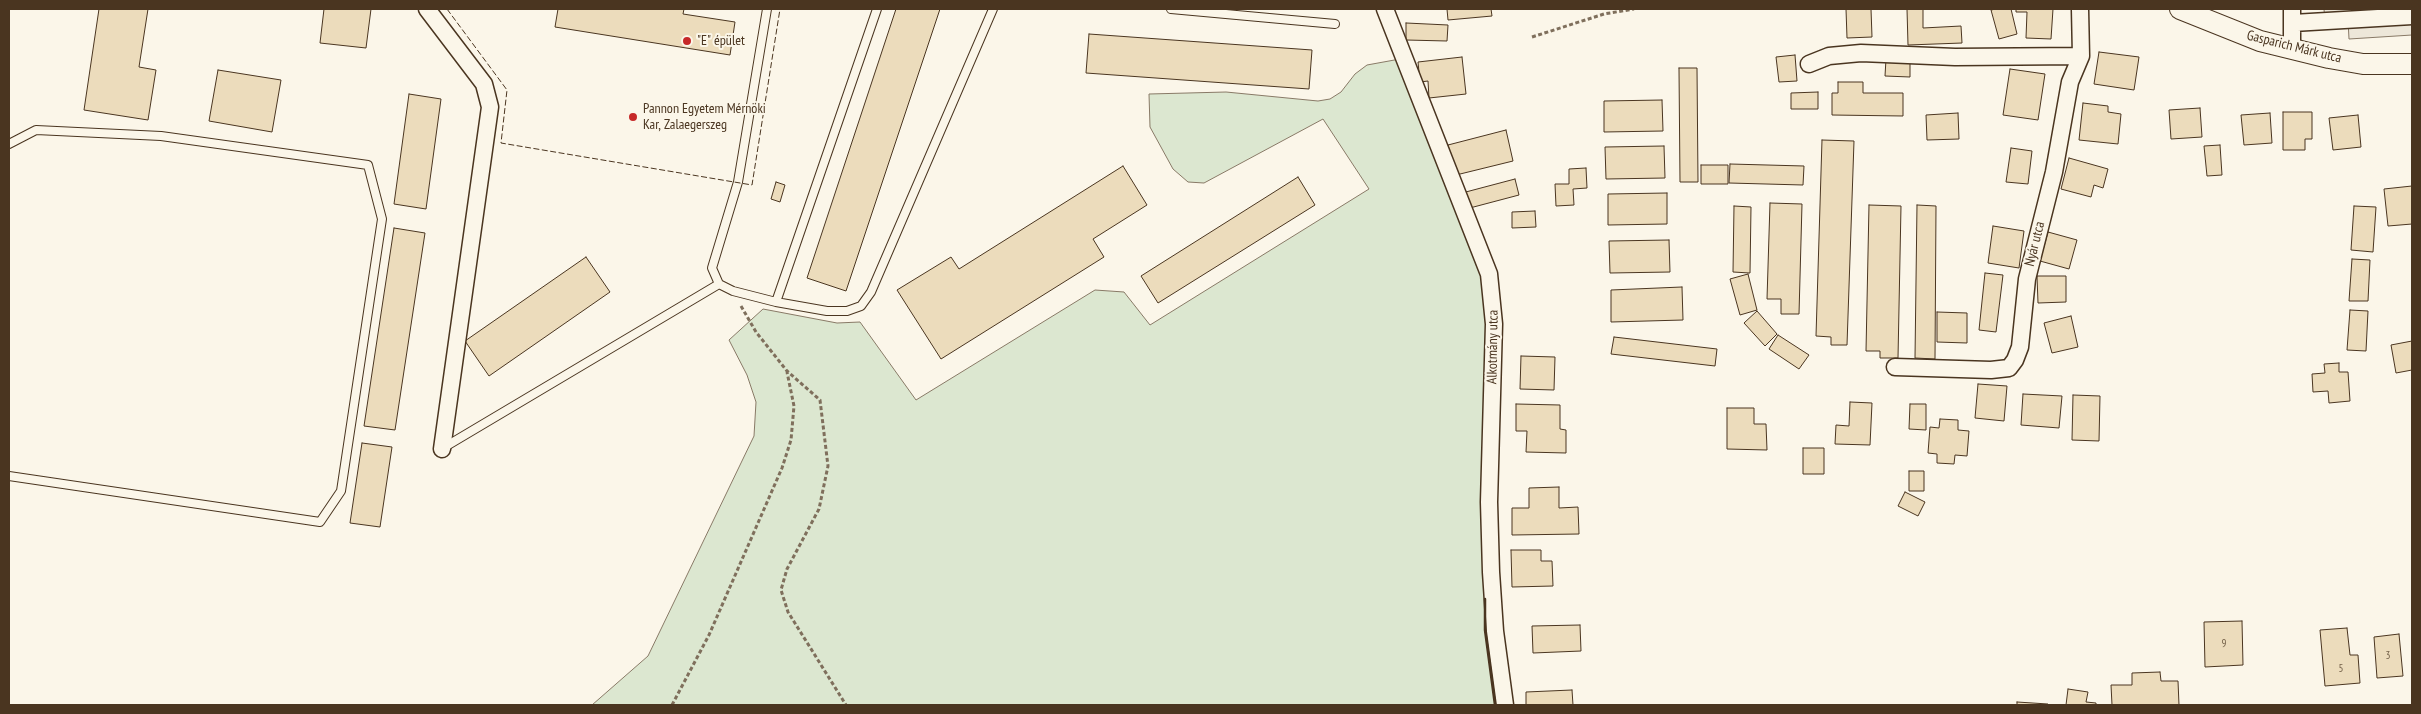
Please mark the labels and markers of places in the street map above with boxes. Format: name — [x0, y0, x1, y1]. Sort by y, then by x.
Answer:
place label: "E" épület — [697, 33, 745, 49]
marker: "E" épület — [681, 35, 693, 47]
place label: Pannon Egyetem Mérnöki Kar, Zalaegerszeg — [643, 101, 766, 134]
marker: Pannon Egyetem Mérnöki Kar, Zalaegerszeg — [627, 111, 639, 123]

